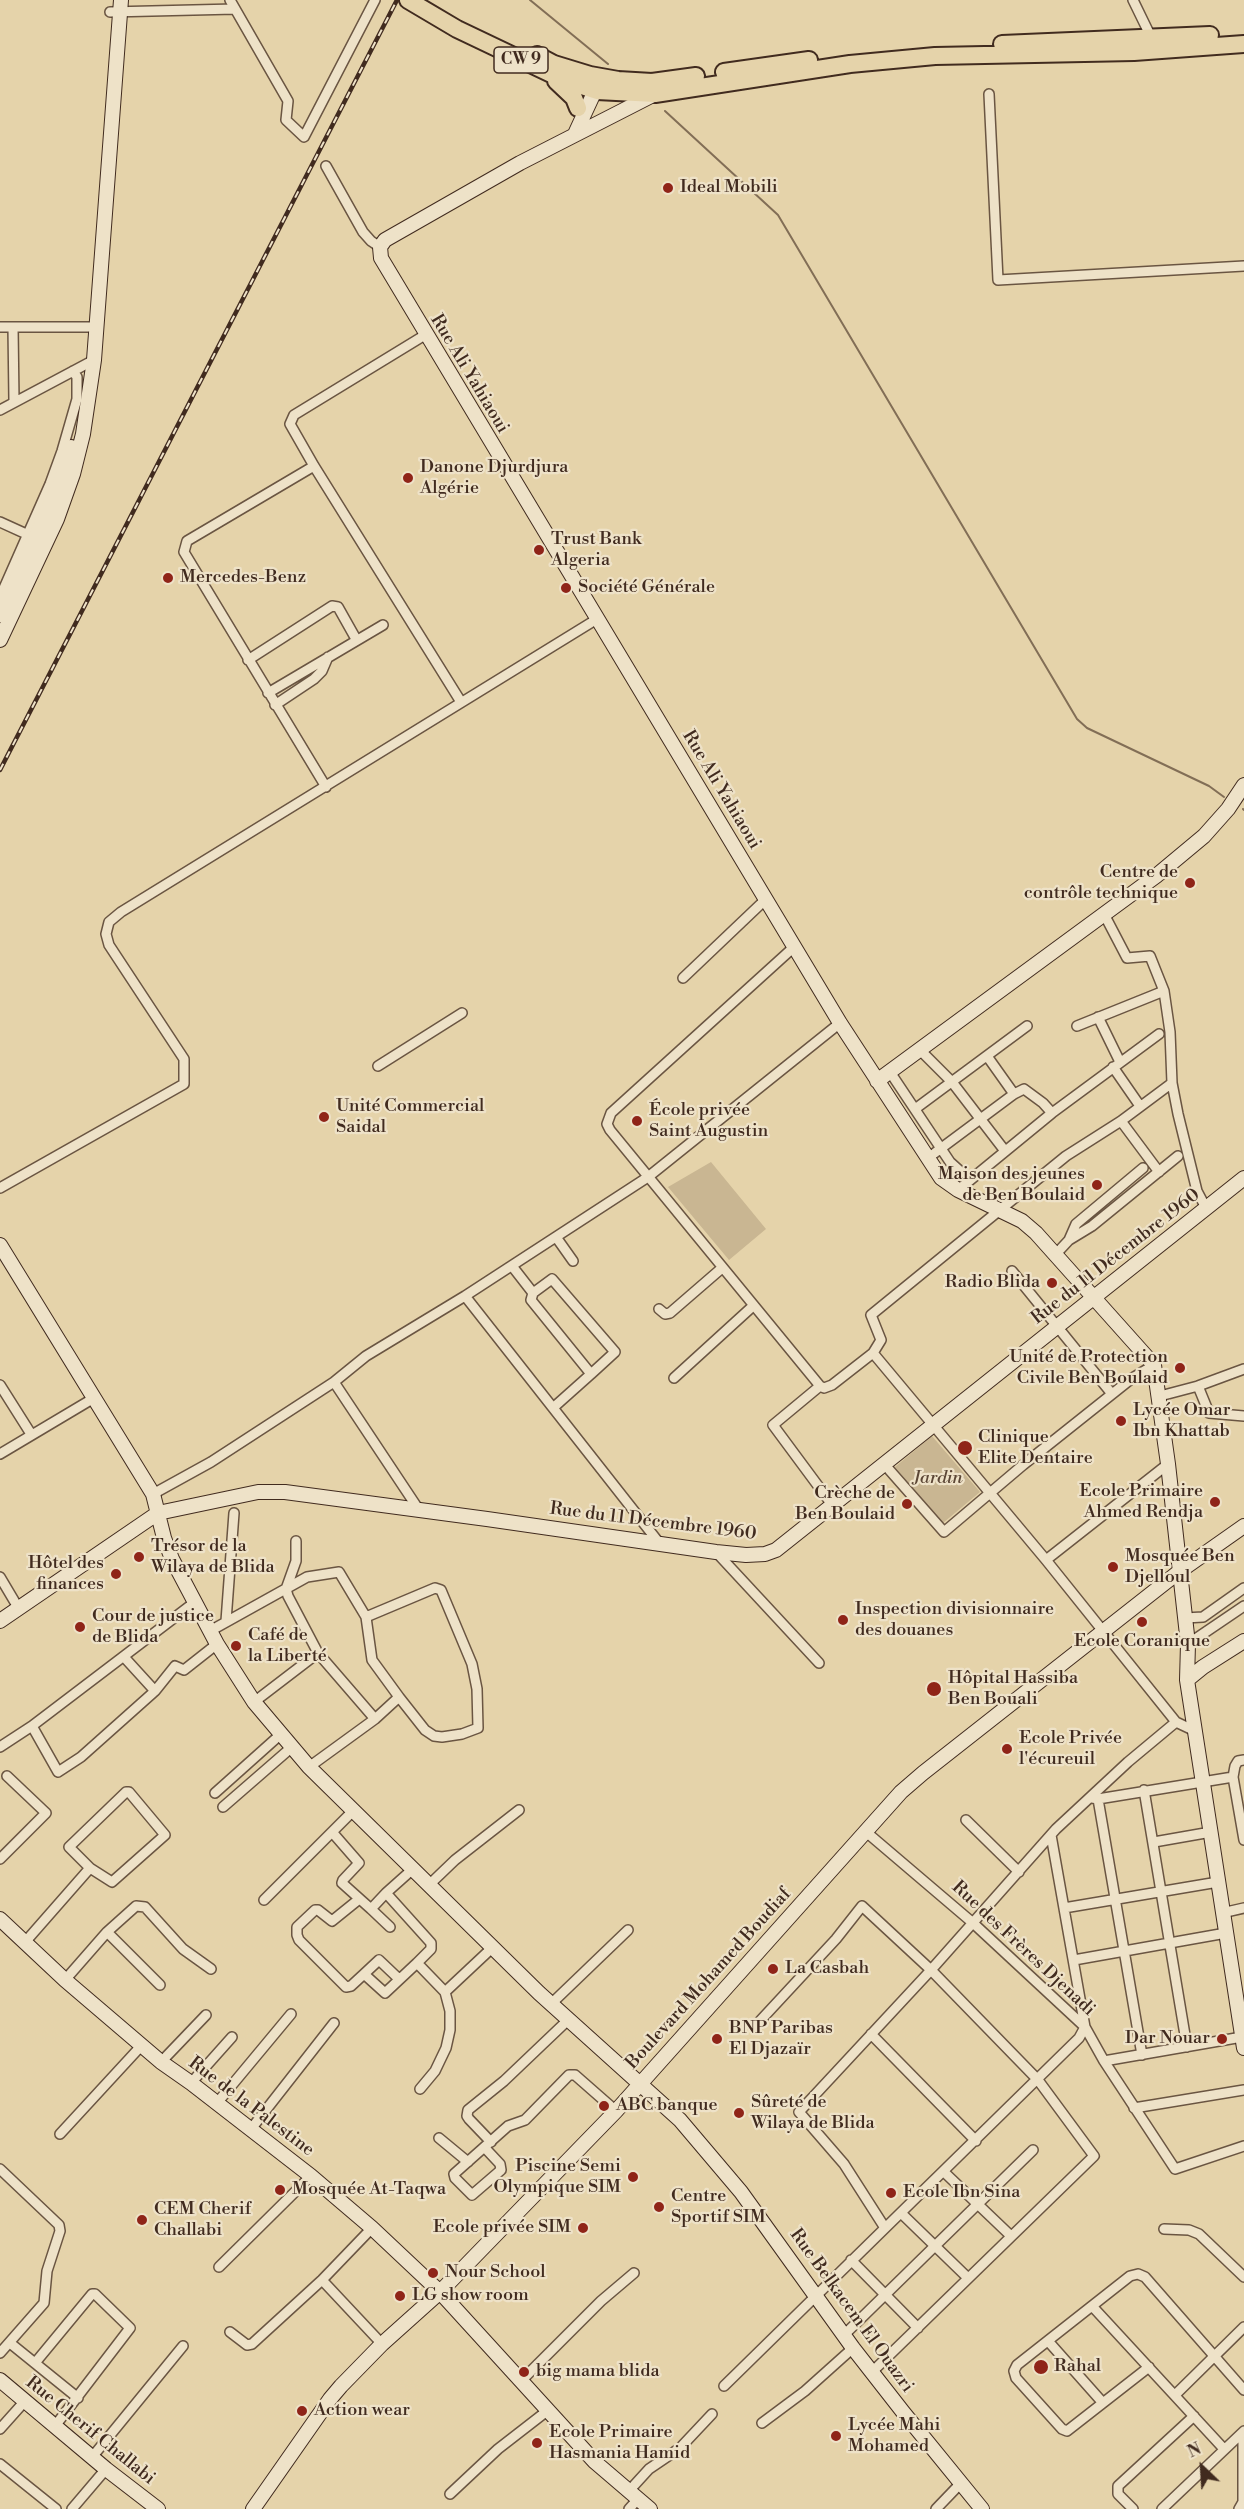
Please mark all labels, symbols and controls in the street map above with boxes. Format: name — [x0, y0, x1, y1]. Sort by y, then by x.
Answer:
road number: CW 9 — [494, 47, 548, 73]
place label: Ideal Mobili — [680, 177, 778, 199]
marker: Ideal Mobili — [661, 181, 675, 195]
street label: Rue Ali Yahiaoui — [425, 311, 513, 437]
place label: Danone Djurdjura Algérie — [420, 457, 568, 500]
marker: Danone Djurdjura Algérie — [401, 471, 415, 485]
place label: Trust Bank Algeria — [551, 529, 641, 572]
marker: Trust Bank Algeria — [532, 543, 546, 557]
place label: Mercedes-Benz — [180, 567, 306, 589]
marker: Mercedes-Benz — [161, 571, 175, 585]
place label: Société Générale — [578, 577, 715, 599]
marker: Société Générale — [559, 581, 573, 595]
street label: Rue Ali Yahiaoui — [677, 727, 765, 853]
place label: Centre de contrôle technique — [1024, 862, 1178, 904]
marker: Centre de contrôle technique — [1183, 876, 1197, 890]
place label: Unité Commercial Saidal — [336, 1096, 484, 1138]
place label: École privée Saint Augustin — [649, 1100, 768, 1142]
marker: Unité Commercial Saidal — [317, 1110, 331, 1124]
marker: École privée Saint Augustin — [630, 1114, 644, 1128]
place label: Maison des jeunes de Ben Boulaid — [938, 1164, 1085, 1206]
marker: Maison des jeunes de Ben Boulaid — [1090, 1178, 1104, 1192]
street label: Rue du 11 Décembre 1960 — [1027, 1184, 1205, 1330]
place label: Radio Blida — [945, 1272, 1040, 1294]
marker: Radio Blida — [1045, 1276, 1059, 1290]
place label: Unité de Protection Civile Ben Boulaid — [1009, 1347, 1168, 1390]
marker: Unité de Protection Civile Ben Boulaid — [1173, 1361, 1187, 1375]
place label: Lycée Omar Ibn Khattab — [1133, 1400, 1231, 1442]
marker: Lycée Omar Ibn Khattab — [1114, 1414, 1128, 1428]
place label: Clinique Elite Dentaire — [978, 1427, 1093, 1470]
marker: Clinique Elite Dentaire — [956, 1439, 974, 1457]
park label: Jardin — [913, 1468, 963, 1490]
place label: Ecole Primaire Ahmed Rendja — [1079, 1481, 1203, 1524]
place label: Crèche de Ben Boulaid — [795, 1483, 895, 1526]
marker: Ecole Primaire Ahmed Rendja — [1208, 1495, 1222, 1509]
marker: Crèche de Ben Boulaid — [900, 1497, 914, 1511]
street label: Rue du 11 Décembre 1960 — [548, 1499, 758, 1545]
place label: Trésor de la Wilaya de Blida — [151, 1536, 275, 1578]
place label: Mosquée Ben Djelloul — [1125, 1546, 1235, 1588]
marker: Trésor de la Wilaya de Blida — [132, 1550, 146, 1564]
place label: Hôtel des finances — [28, 1553, 104, 1596]
marker: Mosquée Ben Djelloul — [1106, 1560, 1120, 1574]
marker: Hôtel des finances — [109, 1567, 123, 1581]
place label: Inspection divisionnaire des douanes — [855, 1599, 1054, 1642]
place label: Cour de justice de Blida — [92, 1606, 214, 1648]
marker: Inspection divisionnaire des douanes — [836, 1613, 850, 1627]
marker: Ecole Coranique — [1135, 1615, 1149, 1629]
marker: Cour de justice de Blida — [73, 1620, 87, 1634]
place label: Café de la Liberté — [248, 1625, 327, 1668]
place label: Ecole Coranique — [1074, 1631, 1210, 1653]
marker: Café de la Liberté — [229, 1639, 243, 1653]
place label: Hôpital Hassiba Ben Bouali — [948, 1668, 1078, 1710]
marker: Hôpital Hassiba Ben Bouali — [925, 1680, 943, 1698]
place label: Ecole Privée l'écureuil — [1019, 1728, 1122, 1770]
marker: Ecole Privée l'écureuil — [1000, 1742, 1014, 1756]
street label: Rue des Frères Djenadi — [947, 1877, 1099, 2021]
street label: Boulevard Mohamed Boudiaf — [622, 1884, 796, 2074]
place label: La Casbah — [785, 1958, 869, 1980]
marker: La Casbah — [766, 1962, 780, 1976]
place label: BNP Paribas El Djazaïr — [729, 2018, 833, 2060]
place label: Dar Nouar — [1125, 2028, 1210, 2050]
marker: BNP Paribas El Djazaïr — [710, 2032, 724, 2046]
marker: Dar Nouar — [1215, 2032, 1229, 2046]
street label: Rue de la Palestine — [184, 2053, 318, 2161]
place label: Sûreté de Wilaya de Blida — [751, 2092, 875, 2134]
place label: ABC banque — [616, 2095, 718, 2117]
marker: ABC banque — [597, 2099, 611, 2113]
marker: Sûreté de Wilaya de Blida — [732, 2106, 746, 2120]
place label: Piscine Semi Olympique SIM — [493, 2156, 621, 2198]
marker: Piscine Semi Olympique SIM — [626, 2170, 640, 2184]
place label: Mosquée At-Taqwa — [292, 2179, 446, 2201]
place label: Ecole Ibn Sina — [903, 2182, 1020, 2204]
marker: Mosquée At-Taqwa — [273, 2183, 287, 2197]
place label: Centre Sportif SIM — [671, 2186, 766, 2228]
marker: Ecole Ibn Sina — [884, 2186, 898, 2200]
place label: CEM Cherif Challabi — [154, 2199, 251, 2242]
marker: Centre Sportif SIM — [652, 2200, 666, 2214]
marker: CEM Cherif Challabi — [135, 2213, 149, 2227]
place label: Ecole privée SIM — [433, 2217, 571, 2239]
marker: Ecole privée SIM — [576, 2221, 590, 2235]
street label: Rue Belkacem El Ouazri — [784, 2225, 918, 2397]
place label: Nour School — [445, 2262, 546, 2284]
marker: Nour School — [426, 2266, 440, 2280]
place label: LG show room — [412, 2285, 529, 2307]
marker: LG show room — [393, 2289, 407, 2303]
place label: Rahal — [1054, 2356, 1101, 2378]
marker: Rahal — [1032, 2358, 1050, 2376]
place label: big mama blida — [536, 2361, 660, 2383]
marker: big mama blida — [517, 2365, 531, 2379]
street label: Rue Cherif Challabi — [21, 2372, 159, 2490]
place label: Action wear — [314, 2400, 410, 2422]
marker: Action wear — [295, 2404, 309, 2418]
place label: Lycée Mahi Mohamed — [848, 2415, 940, 2458]
place label: Ecole Primaire Hasmania Hamid — [549, 2422, 690, 2464]
marker: Lycée Mahi Mohamed — [829, 2429, 843, 2443]
marker: Ecole Primaire Hasmania Hamid — [530, 2436, 544, 2450]
north arrow — [1172, 2437, 1232, 2497]
text: N — [1184, 2439, 1204, 2462]

